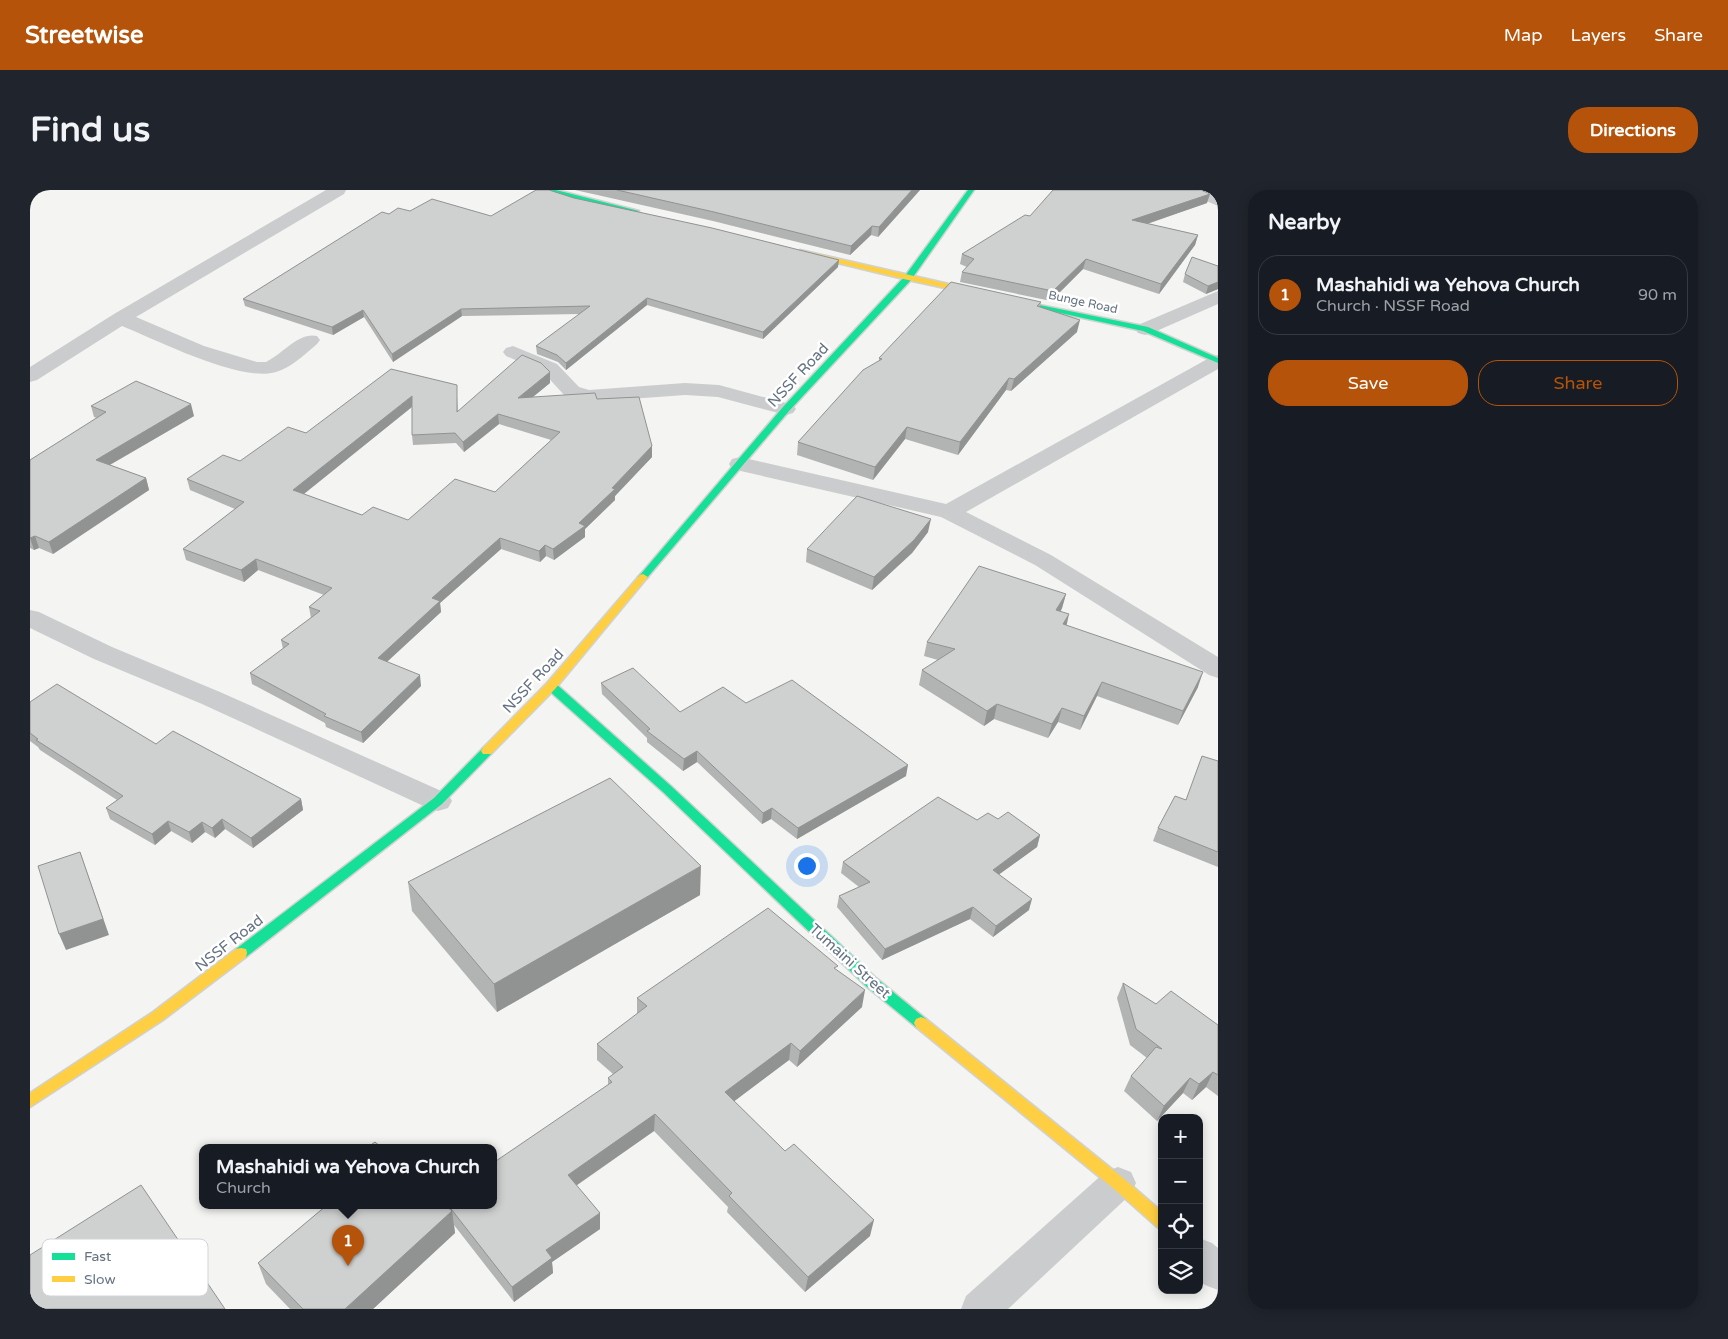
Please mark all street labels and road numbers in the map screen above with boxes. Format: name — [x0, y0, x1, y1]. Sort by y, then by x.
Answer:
street label: Bunge Road — [1047, 288, 1119, 316]
street label: NSSF Road — [764, 339, 832, 411]
street label: NSSF Road — [499, 645, 567, 717]
street label: NSSF Road — [191, 911, 267, 975]
street label: Tumaini Street — [806, 920, 894, 1002]

